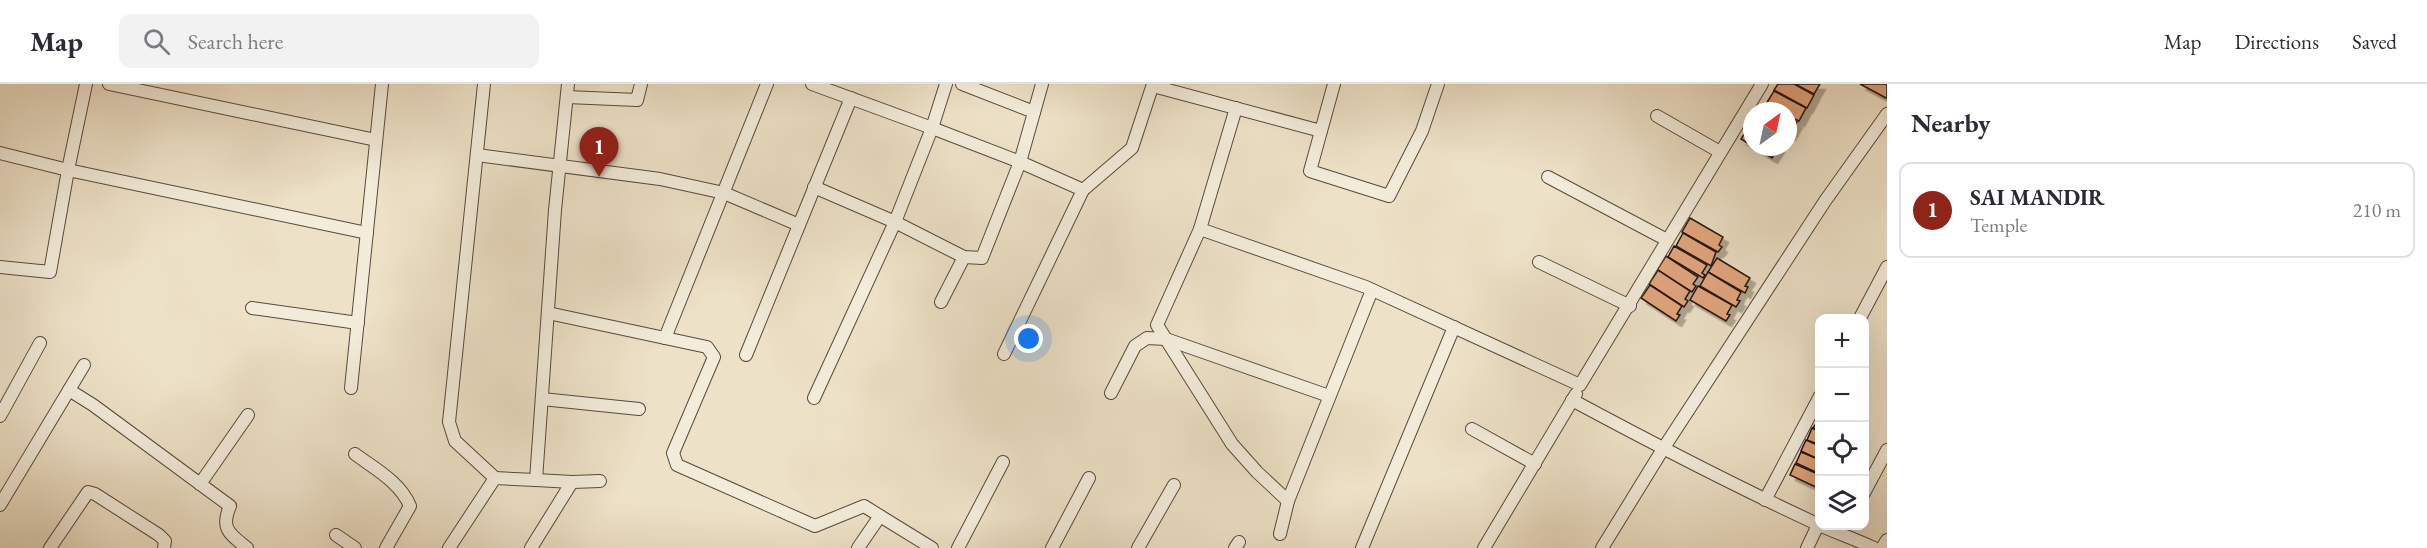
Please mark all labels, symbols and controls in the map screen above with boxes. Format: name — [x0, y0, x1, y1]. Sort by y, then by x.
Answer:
search box — [119, 14, 539, 68]
text: Map — [30, 23, 83, 59]
icon: search — [140, 25, 173, 58]
text: Search here — [188, 27, 283, 56]
text: Map — [2164, 28, 2201, 55]
text: Directions — [2234, 28, 2319, 55]
text: Saved — [2352, 28, 2397, 55]
north arrow — [1743, 102, 1797, 156]
text: Nearby — [1911, 106, 1991, 140]
pin: 1 — [580, 128, 618, 177]
text: SAI MANDIR — [1970, 183, 2105, 212]
text: 1 — [1927, 197, 1938, 223]
text: 210 m — [2353, 197, 2401, 223]
text: Temple — [1970, 212, 2027, 238]
map controls — [1815, 314, 1869, 530]
button: + — [1815, 314, 1869, 368]
your location — [1014, 324, 1043, 353]
button: − — [1815, 368, 1869, 422]
button: locate — [1815, 422, 1869, 476]
button: layers — [1815, 476, 1869, 530]

